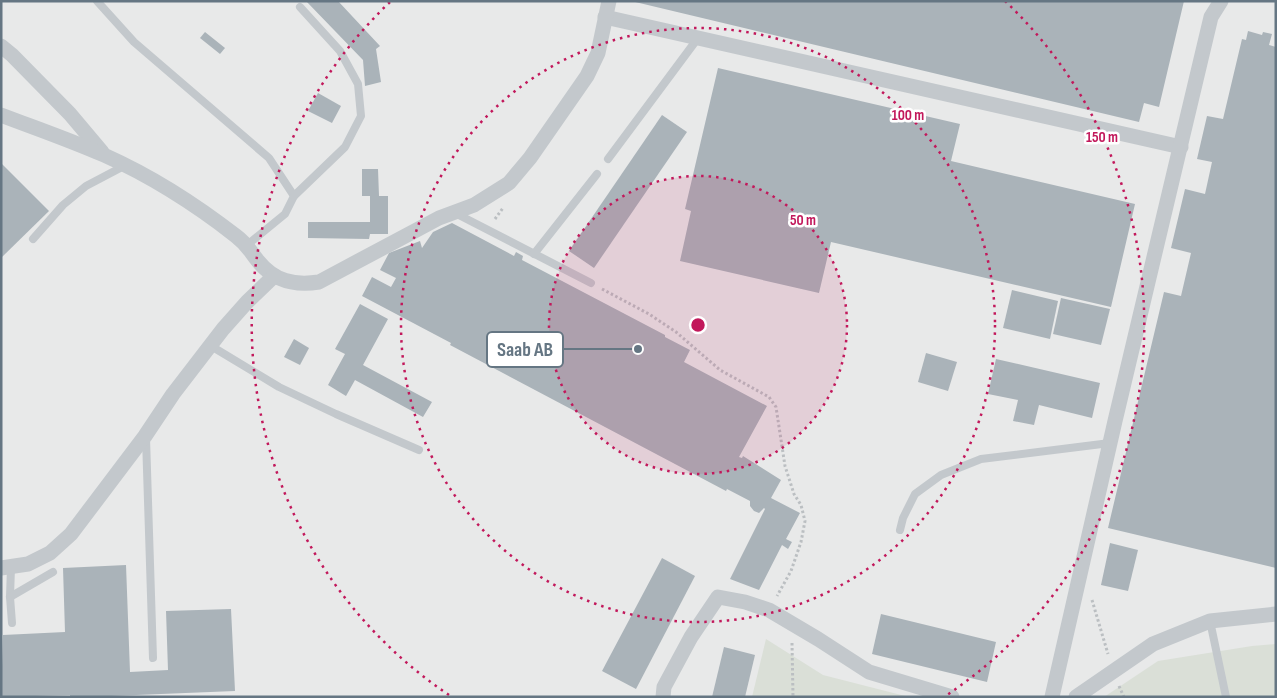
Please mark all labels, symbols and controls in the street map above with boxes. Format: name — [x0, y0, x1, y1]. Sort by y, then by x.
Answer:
text: 100 m — [892, 106, 924, 125]
text: 150 m — [1086, 128, 1118, 147]
text: 50 m — [790, 211, 816, 230]
centre of rings — [689, 316, 707, 334]
callout: Saab AB — [487, 332, 563, 367]
text: Saab AB — [497, 338, 553, 362]

